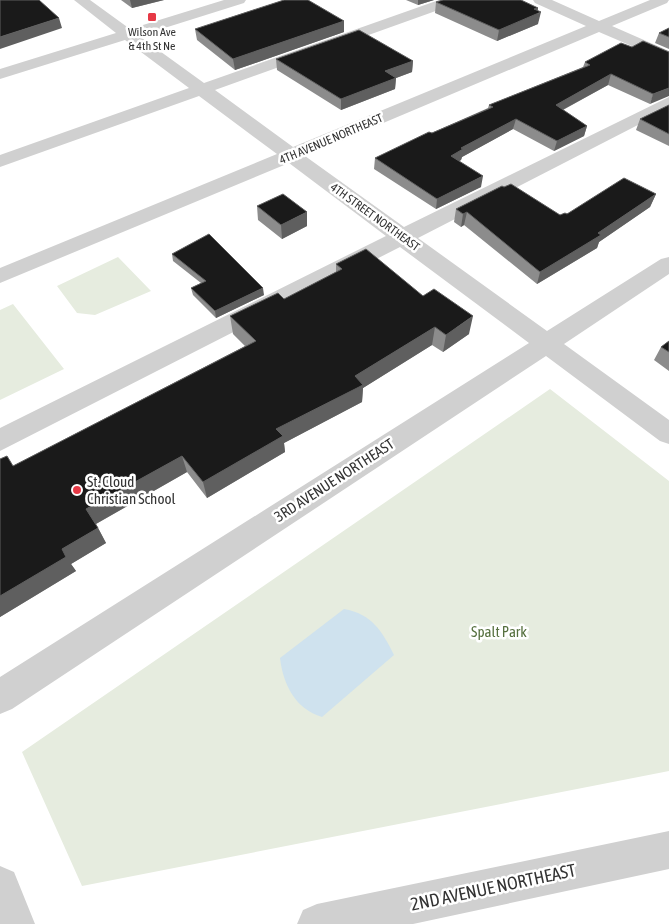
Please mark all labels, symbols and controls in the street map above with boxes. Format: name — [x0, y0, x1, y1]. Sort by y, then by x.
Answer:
marker: Wilson Ave & 4th St Ne — [146, 11, 158, 23]
place label: Wilson Ave & 4th St Ne — [128, 25, 176, 53]
street label: 4TH AVENUE NORTHEAST — [277, 111, 385, 167]
street label: 4TH STREET NORTHEAST — [328, 180, 423, 254]
street label: 3RD AVENUE NORTHEAST — [271, 435, 397, 525]
place label: St. Cloud Christian School — [87, 473, 175, 507]
marker: St. Cloud Christian School — [71, 484, 83, 496]
park label: Spalt Park — [471, 623, 527, 640]
street label: 2ND AVENUE NORTHEAST — [408, 859, 578, 915]

